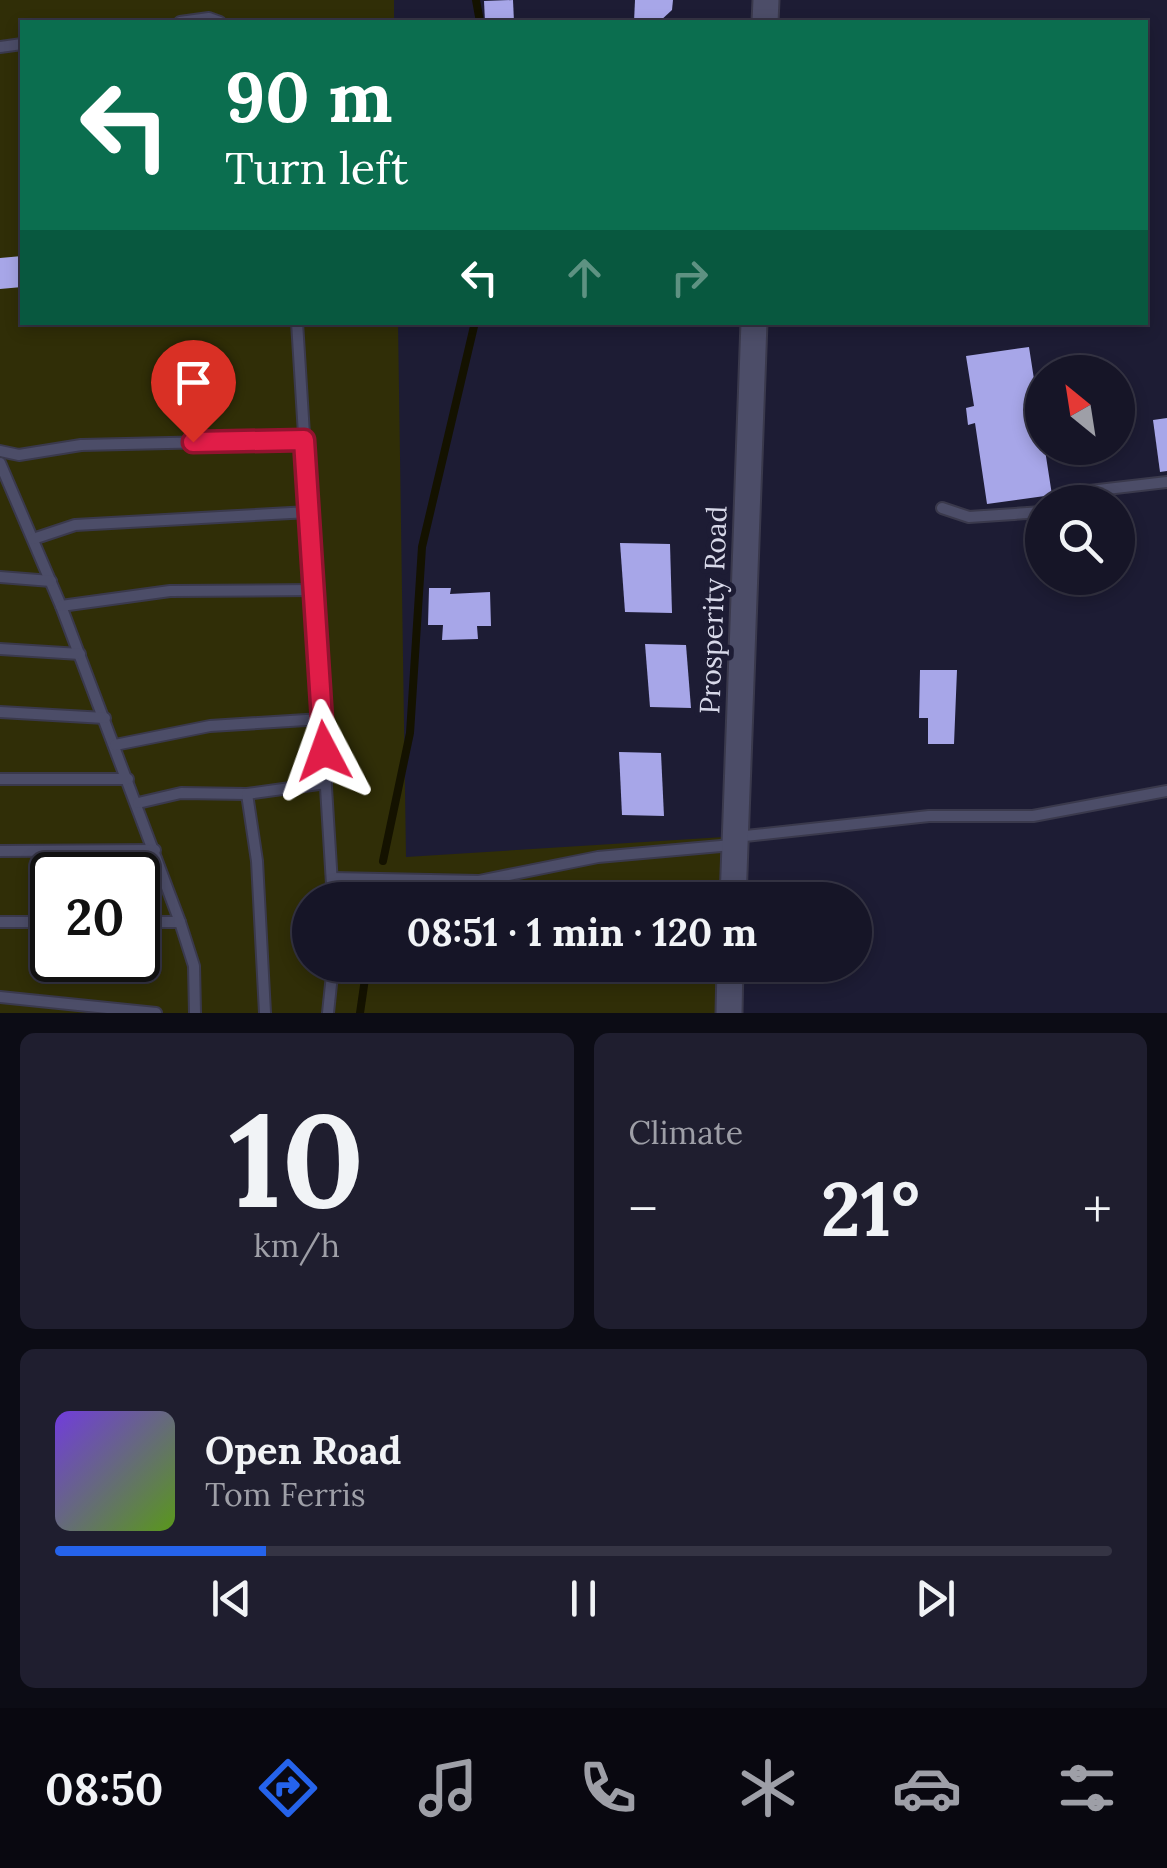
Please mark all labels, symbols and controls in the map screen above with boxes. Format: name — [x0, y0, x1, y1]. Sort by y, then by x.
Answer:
text: 90 m — [225, 52, 393, 141]
icon: left — [60, 60, 190, 190]
text: Turn left — [225, 139, 408, 196]
icon: left — [452, 250, 507, 305]
icon: ahead — [557, 250, 612, 305]
icon: right — [662, 250, 717, 305]
pin — [151, 340, 236, 443]
icon: arrive — [166, 355, 221, 410]
north arrow — [1025, 355, 1135, 465]
map controls — [1025, 355, 1135, 595]
button: search — [1025, 485, 1135, 595]
street label: Prosperity Road — [691, 505, 735, 715]
position arrow — [272, 699, 376, 803]
speed limit sign: 20 — [30, 852, 160, 982]
text: 08:51 · 1 min · 120 m — [407, 908, 757, 956]
text: 10 — [229, 1076, 364, 1243]
text: Climate — [629, 1112, 743, 1153]
text: 21° — [821, 1161, 920, 1257]
text: − — [629, 1174, 658, 1244]
text: + — [1083, 1174, 1112, 1244]
text: km/h — [254, 1225, 340, 1266]
text: Open Road — [205, 1426, 401, 1474]
text: Tom Ferris — [205, 1474, 366, 1515]
icon: previous — [204, 1571, 259, 1626]
icon: pause — [556, 1571, 611, 1626]
icon: next — [908, 1571, 963, 1626]
icon: directions — [253, 1753, 323, 1823]
icon: music — [413, 1753, 483, 1823]
icon: phone — [573, 1753, 643, 1823]
icon: climate — [733, 1753, 803, 1823]
icon: car — [892, 1753, 962, 1823]
icon: filters — [1052, 1753, 1122, 1823]
text: 08:50 — [45, 1760, 163, 1817]

